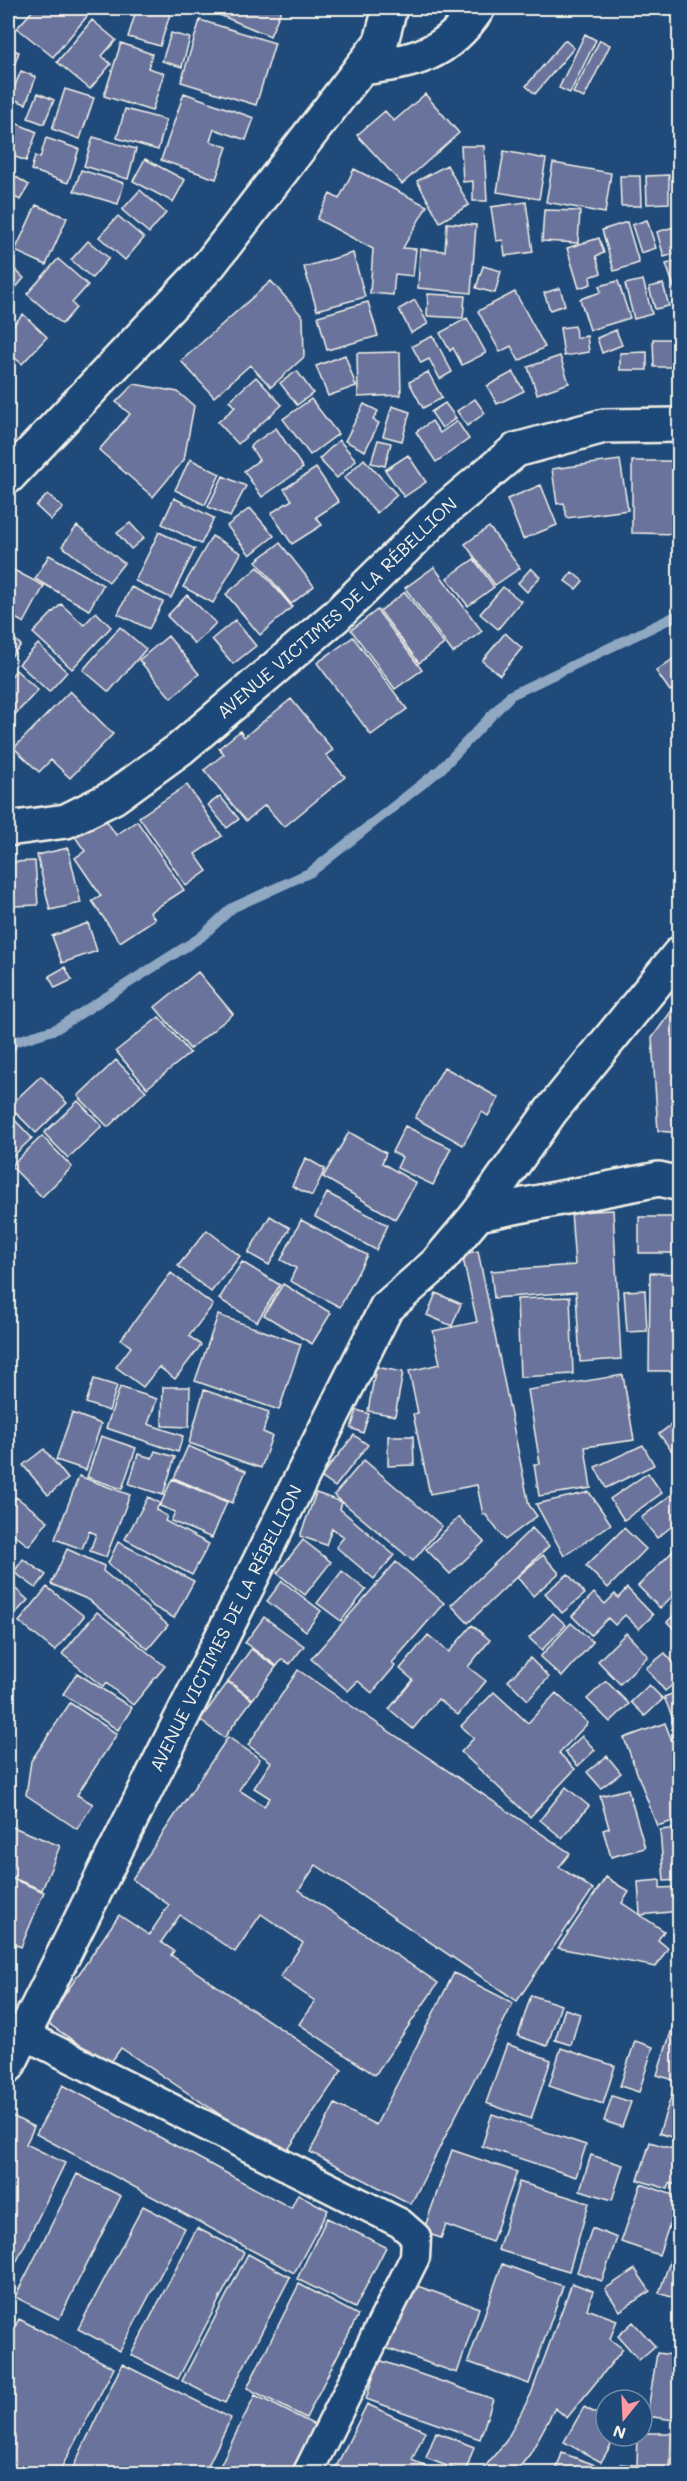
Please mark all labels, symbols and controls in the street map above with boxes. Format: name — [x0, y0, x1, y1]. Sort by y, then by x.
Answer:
street label: AVENUE VICTIMES DE LA RÉBELLION — [211, 491, 462, 723]
street label: AVENUE VICTIMES DE LA RÉBELLION — [144, 1480, 307, 1776]
north arrow — [594, 2388, 654, 2448]
text: N — [610, 2421, 628, 2445]

